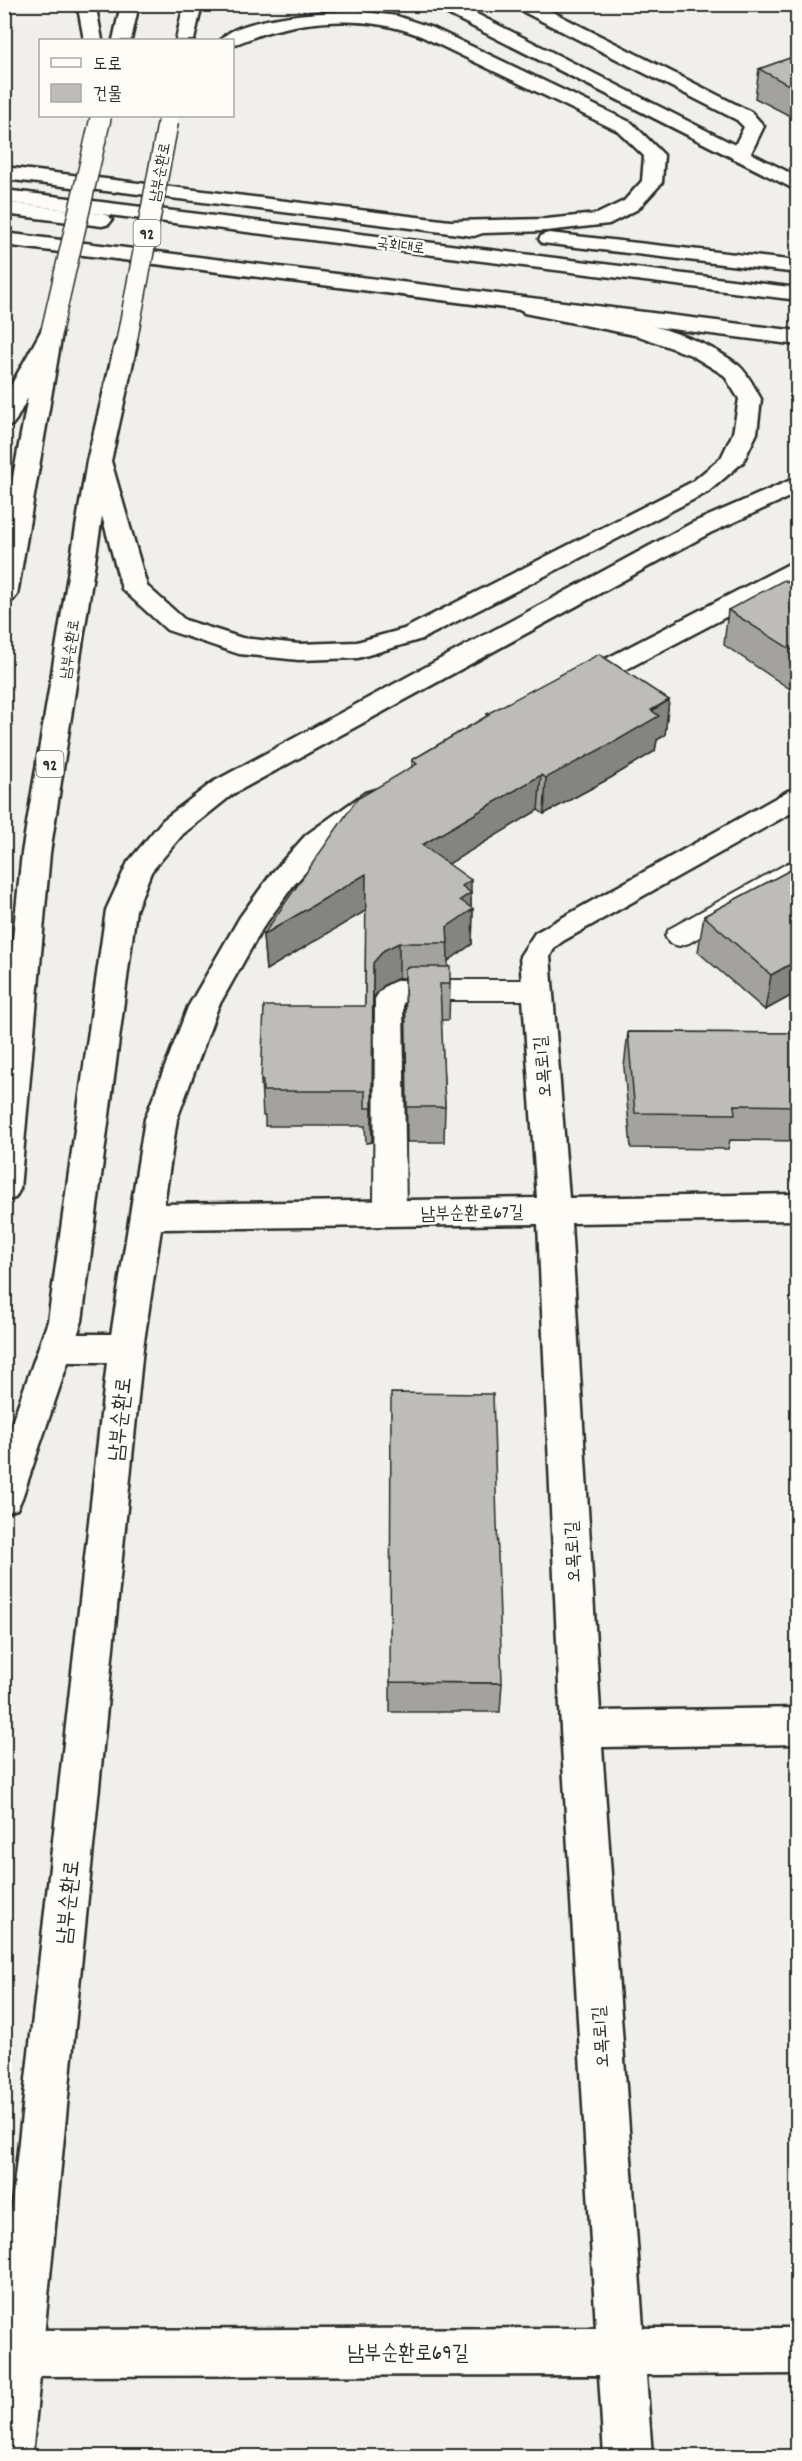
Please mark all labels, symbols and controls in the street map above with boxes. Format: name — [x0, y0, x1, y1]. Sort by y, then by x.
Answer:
legend — [39, 39, 234, 117]
text: 도로 — [93, 53, 122, 78]
text: 건물 — [93, 83, 122, 108]
street label: 남부순환로 — [144, 141, 178, 204]
road number: 92 — [134, 220, 160, 246]
street label: 국회대로 — [375, 233, 426, 261]
street label: 남부순환로 — [55, 618, 87, 681]
road number: 92 — [36, 751, 64, 777]
street label: 오목로1길 — [529, 1034, 560, 1099]
street label: 남부순환로67길 — [421, 1201, 524, 1228]
street label: 남부순환로 — [103, 1376, 141, 1463]
street label: 오목로1길 — [560, 1520, 589, 1583]
street label: 남부순환로 — [51, 1859, 89, 1946]
street label: 오목로1길 — [588, 2005, 617, 2069]
street label: 남부순환로69길 — [347, 2340, 469, 2370]

